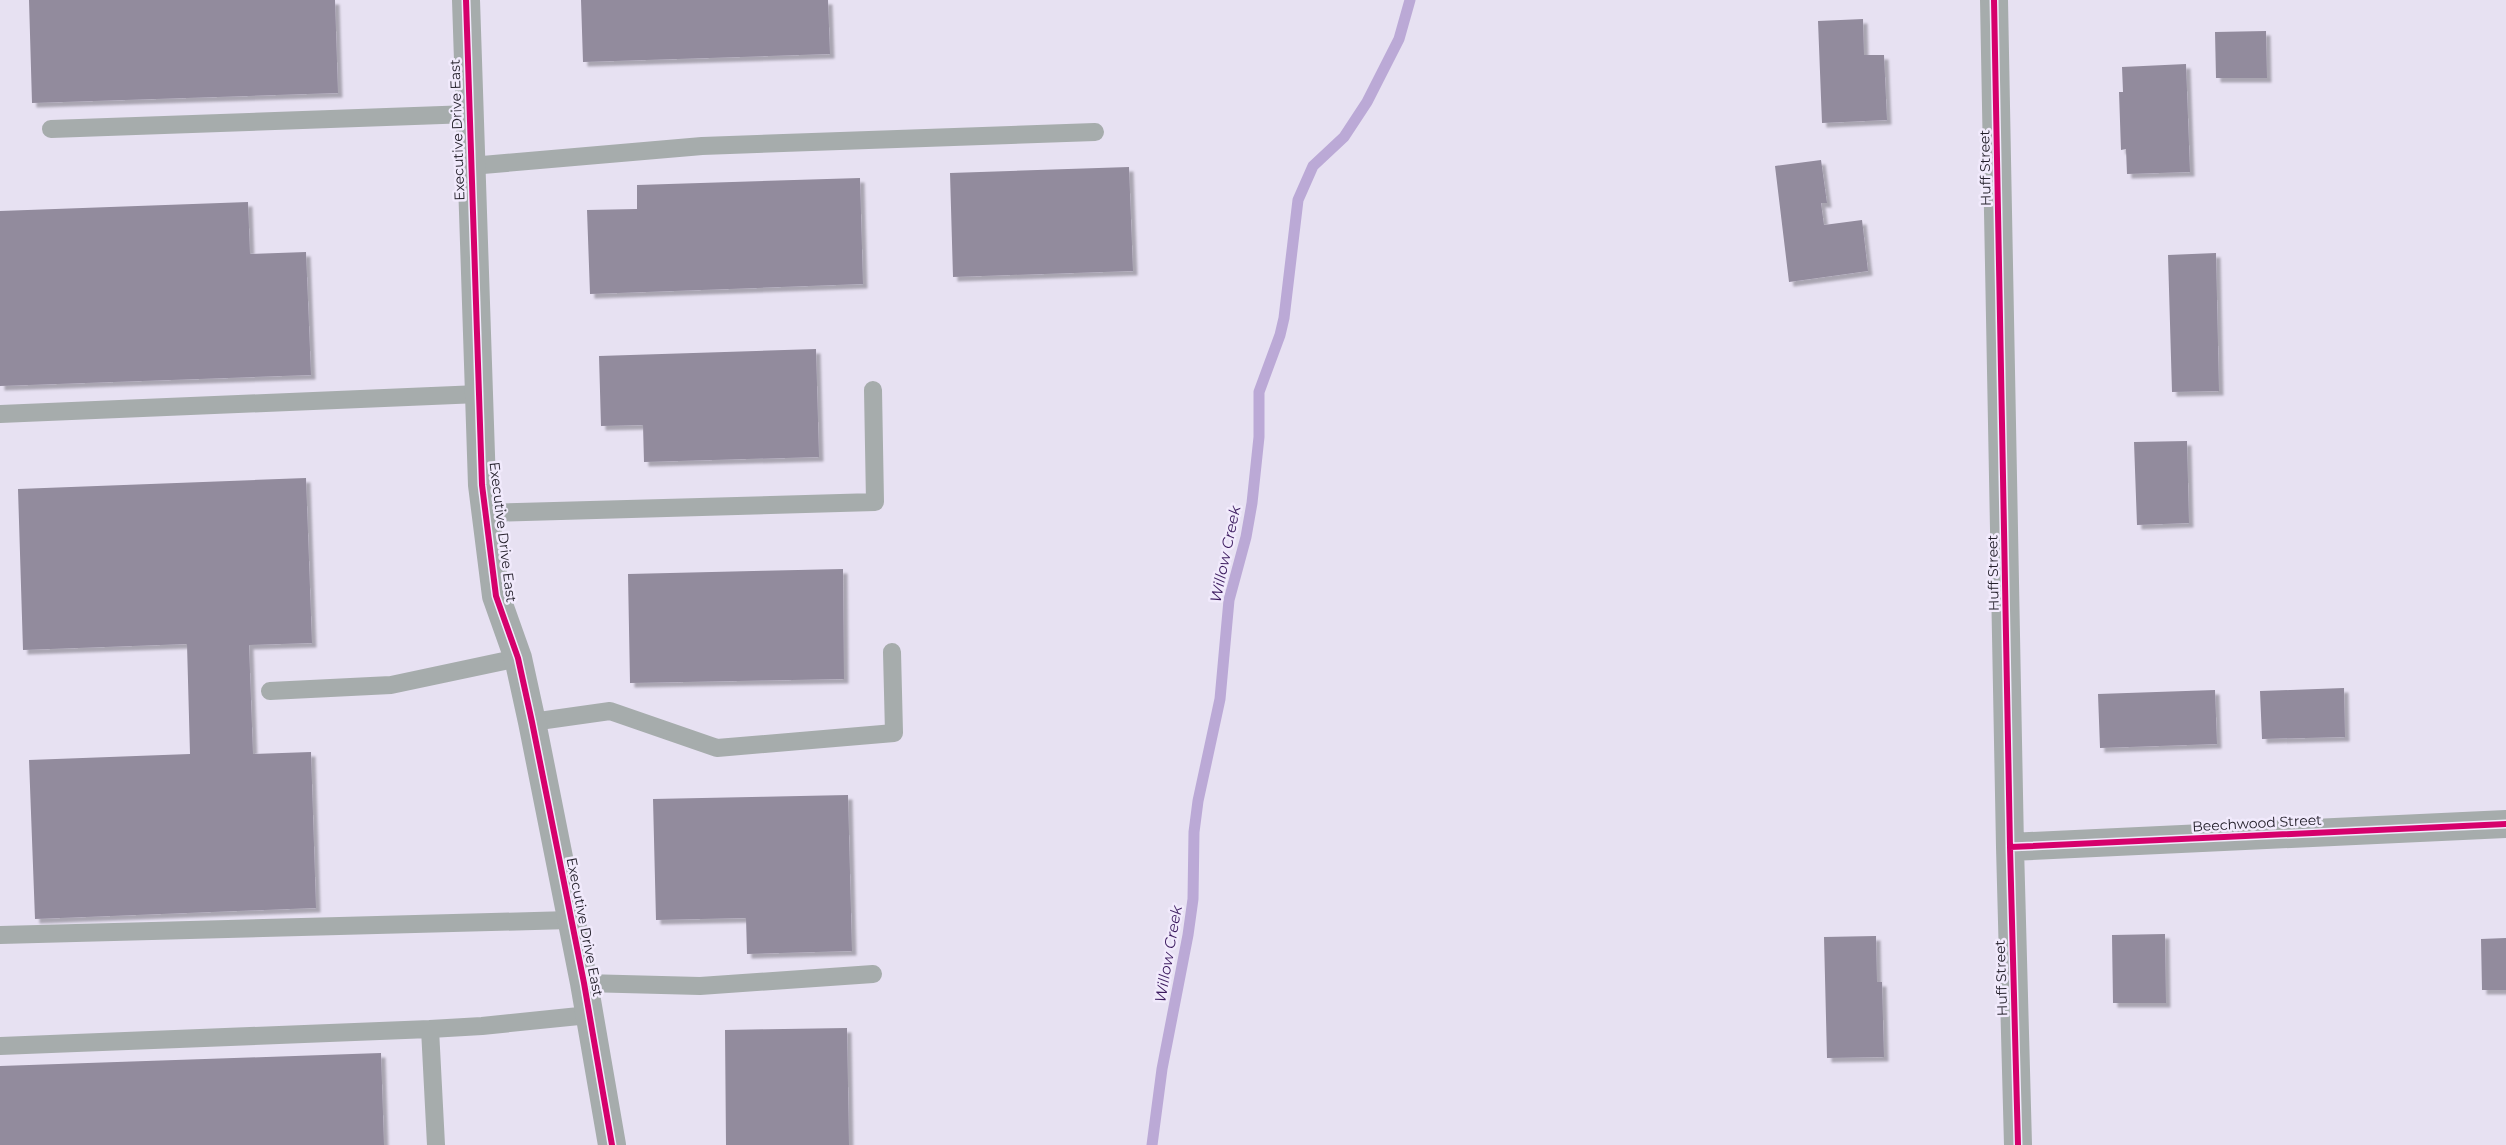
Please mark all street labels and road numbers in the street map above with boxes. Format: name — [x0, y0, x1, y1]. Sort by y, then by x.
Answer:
street label: Executive Drive East — [446, 59, 468, 201]
street label: Huff Street — [1975, 129, 1995, 206]
street label: Executive Drive East — [485, 461, 521, 604]
street label: Huff Street — [1983, 534, 2003, 611]
street label: Beechwood Street — [2192, 811, 2323, 835]
street label: Executive Drive East — [563, 856, 607, 998]
street label: Huff Street — [1991, 939, 2011, 1016]

